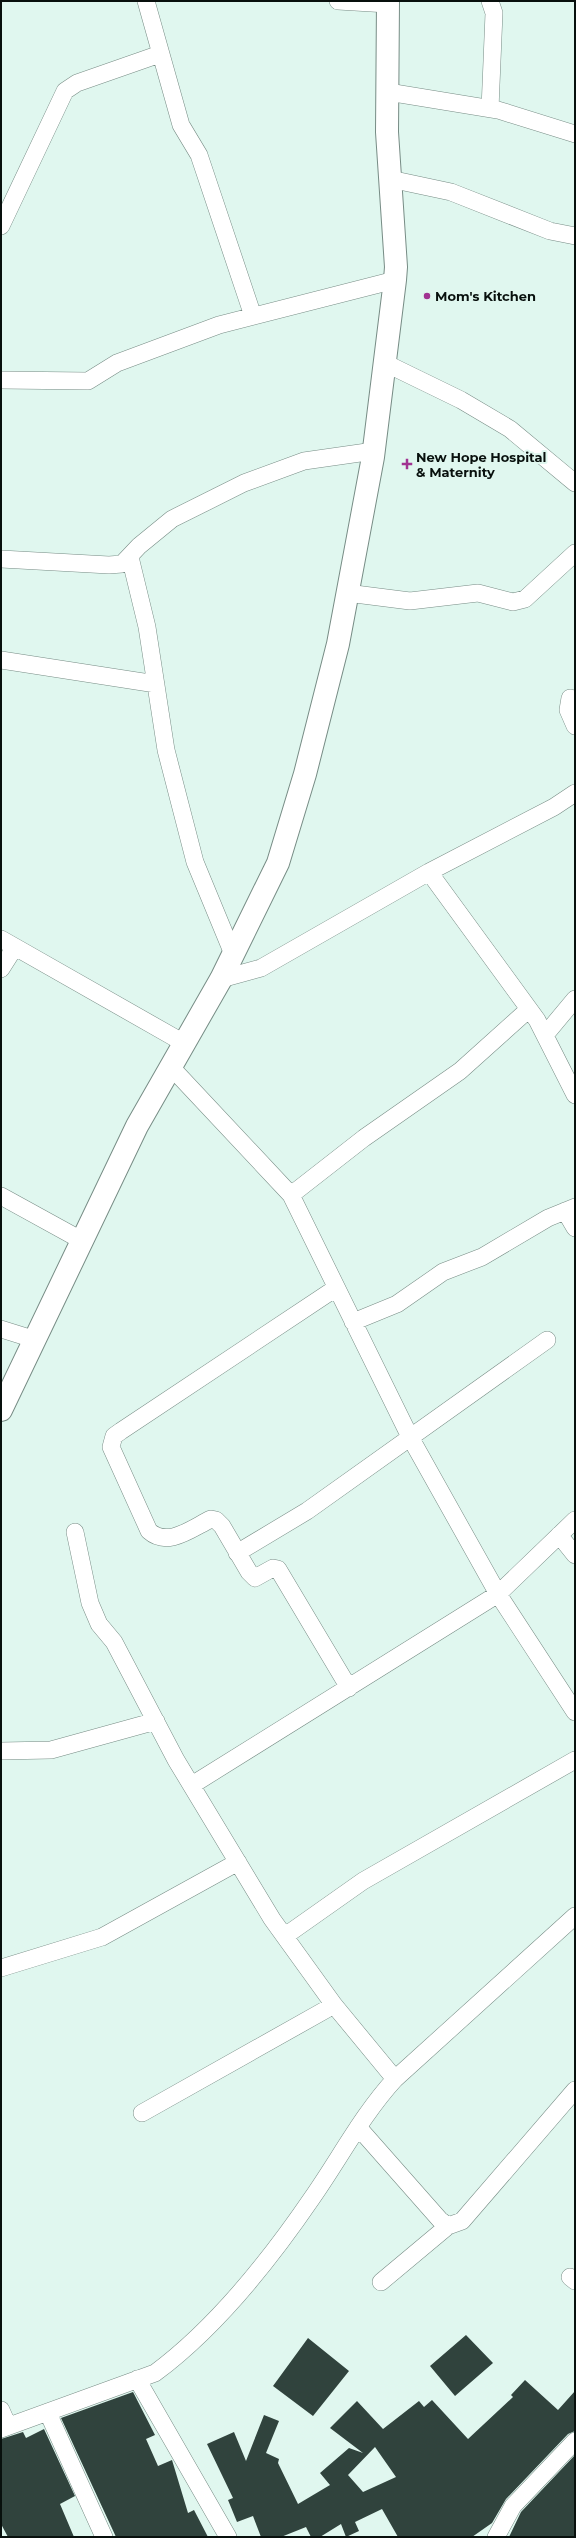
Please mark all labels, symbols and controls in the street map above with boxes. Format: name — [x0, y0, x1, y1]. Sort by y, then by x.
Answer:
place label: Mom's Kitchen — [435, 288, 536, 304]
marker: Mom's Kitchen — [422, 291, 432, 301]
place label: New Hope Hospital & Maternity — [416, 449, 546, 480]
marker: New Hope Hospital & Maternity — [401, 458, 413, 470]

